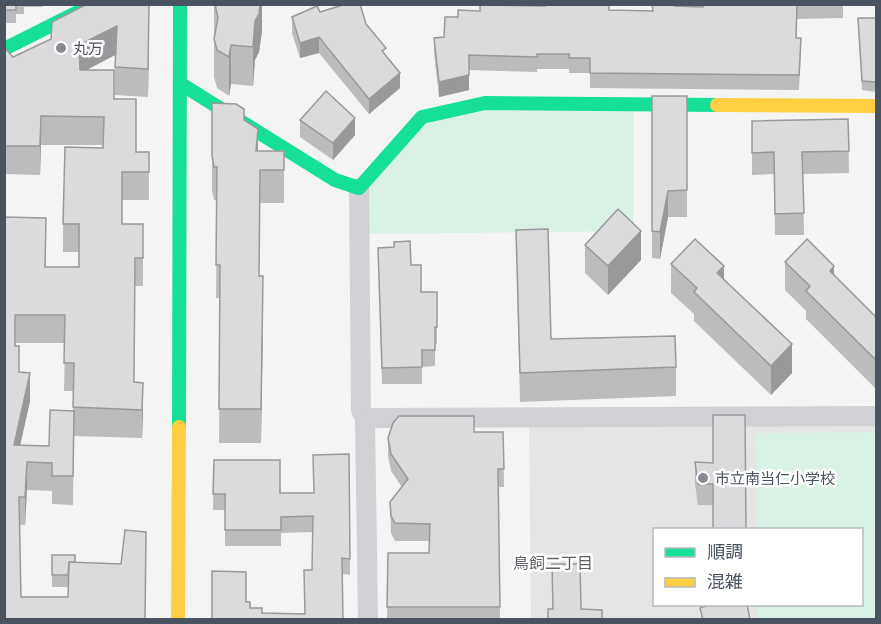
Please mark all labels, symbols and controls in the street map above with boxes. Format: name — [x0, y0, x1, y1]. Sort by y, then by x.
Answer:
place label: 丸万 — [73, 39, 103, 58]
marker: 丸万 — [54, 41, 68, 55]
place label: 市立南当仁小学校 — [715, 469, 835, 488]
marker: 市立南当仁小学校 — [696, 471, 710, 485]
legend — [653, 528, 863, 606]
text: 順調 — [707, 541, 743, 562]
district label: 鳥飼二丁目 — [513, 553, 593, 573]
text: 混雑 — [707, 571, 743, 592]

